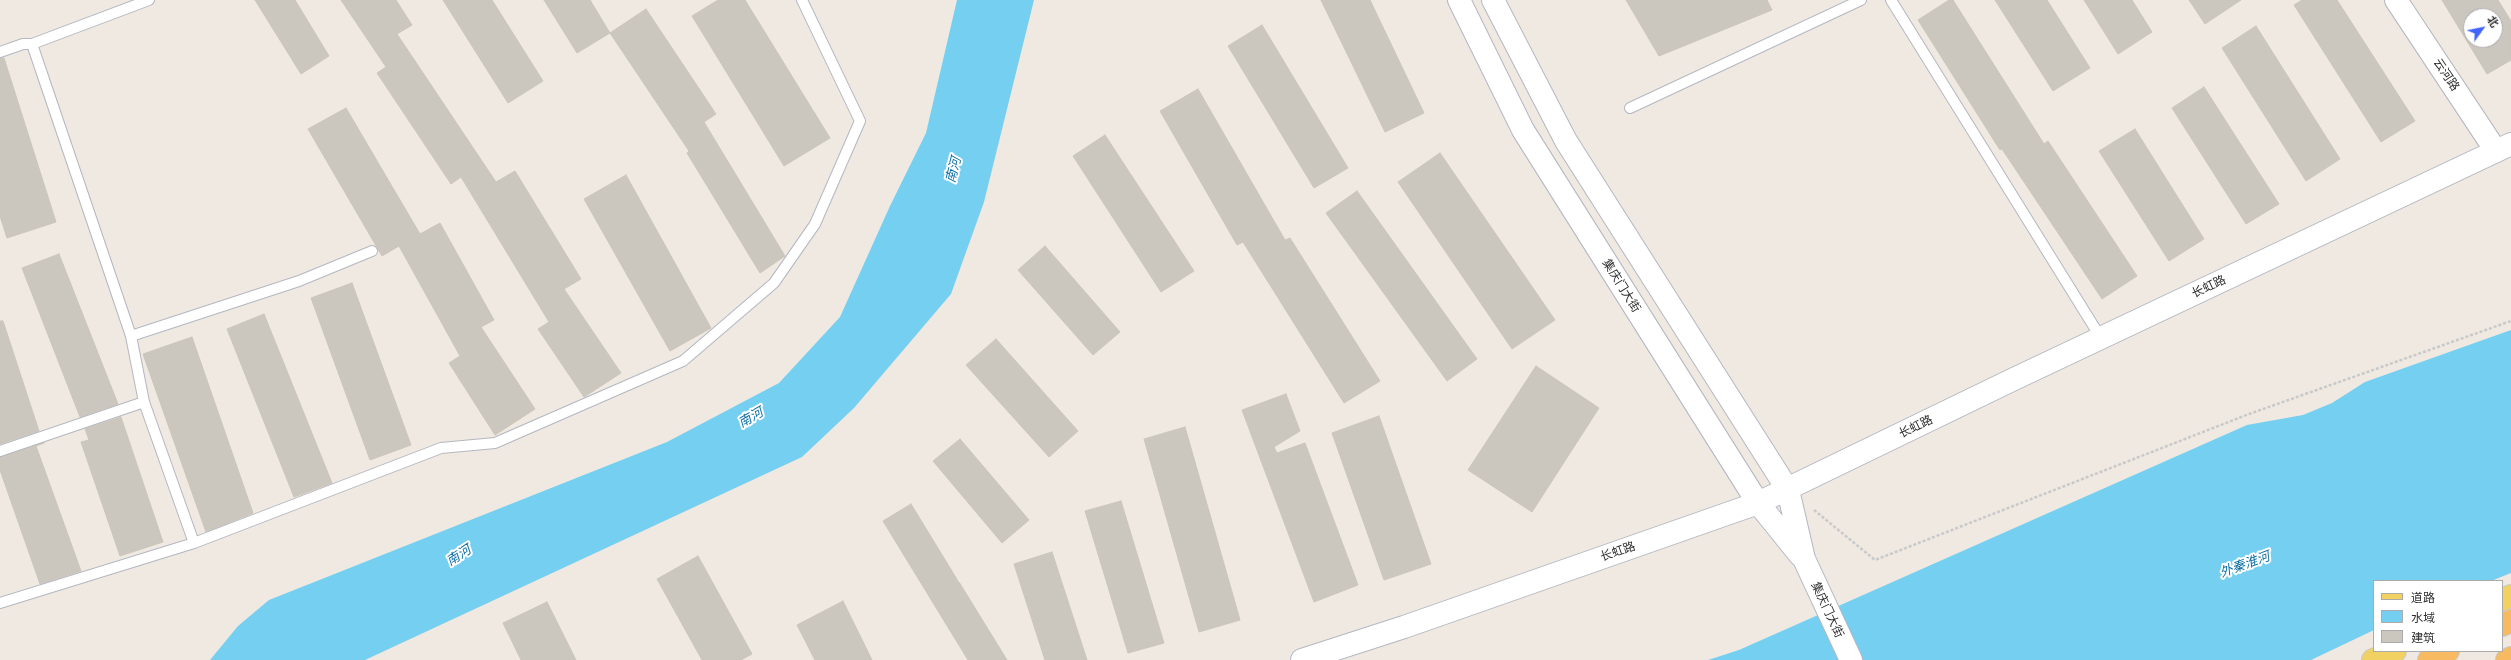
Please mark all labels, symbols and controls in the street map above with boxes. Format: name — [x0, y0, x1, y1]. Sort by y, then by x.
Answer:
north arrow — [2463, 8, 2503, 48]
text: 北 — [2484, 14, 2501, 30]
street label: 云河路 — [2430, 56, 2462, 94]
water label: 南河 — [943, 155, 965, 185]
street label: 集庆门大街 — [1599, 257, 1643, 315]
street label: 长虹路 — [2190, 273, 2228, 301]
water label: 南河 — [736, 405, 766, 431]
street label: 长虹路 — [1897, 413, 1935, 441]
street label: 长虹路 — [1599, 539, 1637, 565]
water label: 南河 — [444, 542, 474, 570]
water label: 外秦淮河 — [2218, 549, 2272, 581]
street label: 集庆门大街 — [1808, 580, 1846, 640]
legend — [2373, 580, 2503, 652]
text: 道路 — [2411, 591, 2435, 605]
text: 水域 — [2411, 611, 2435, 625]
text: 建筑 — [2411, 631, 2435, 645]

